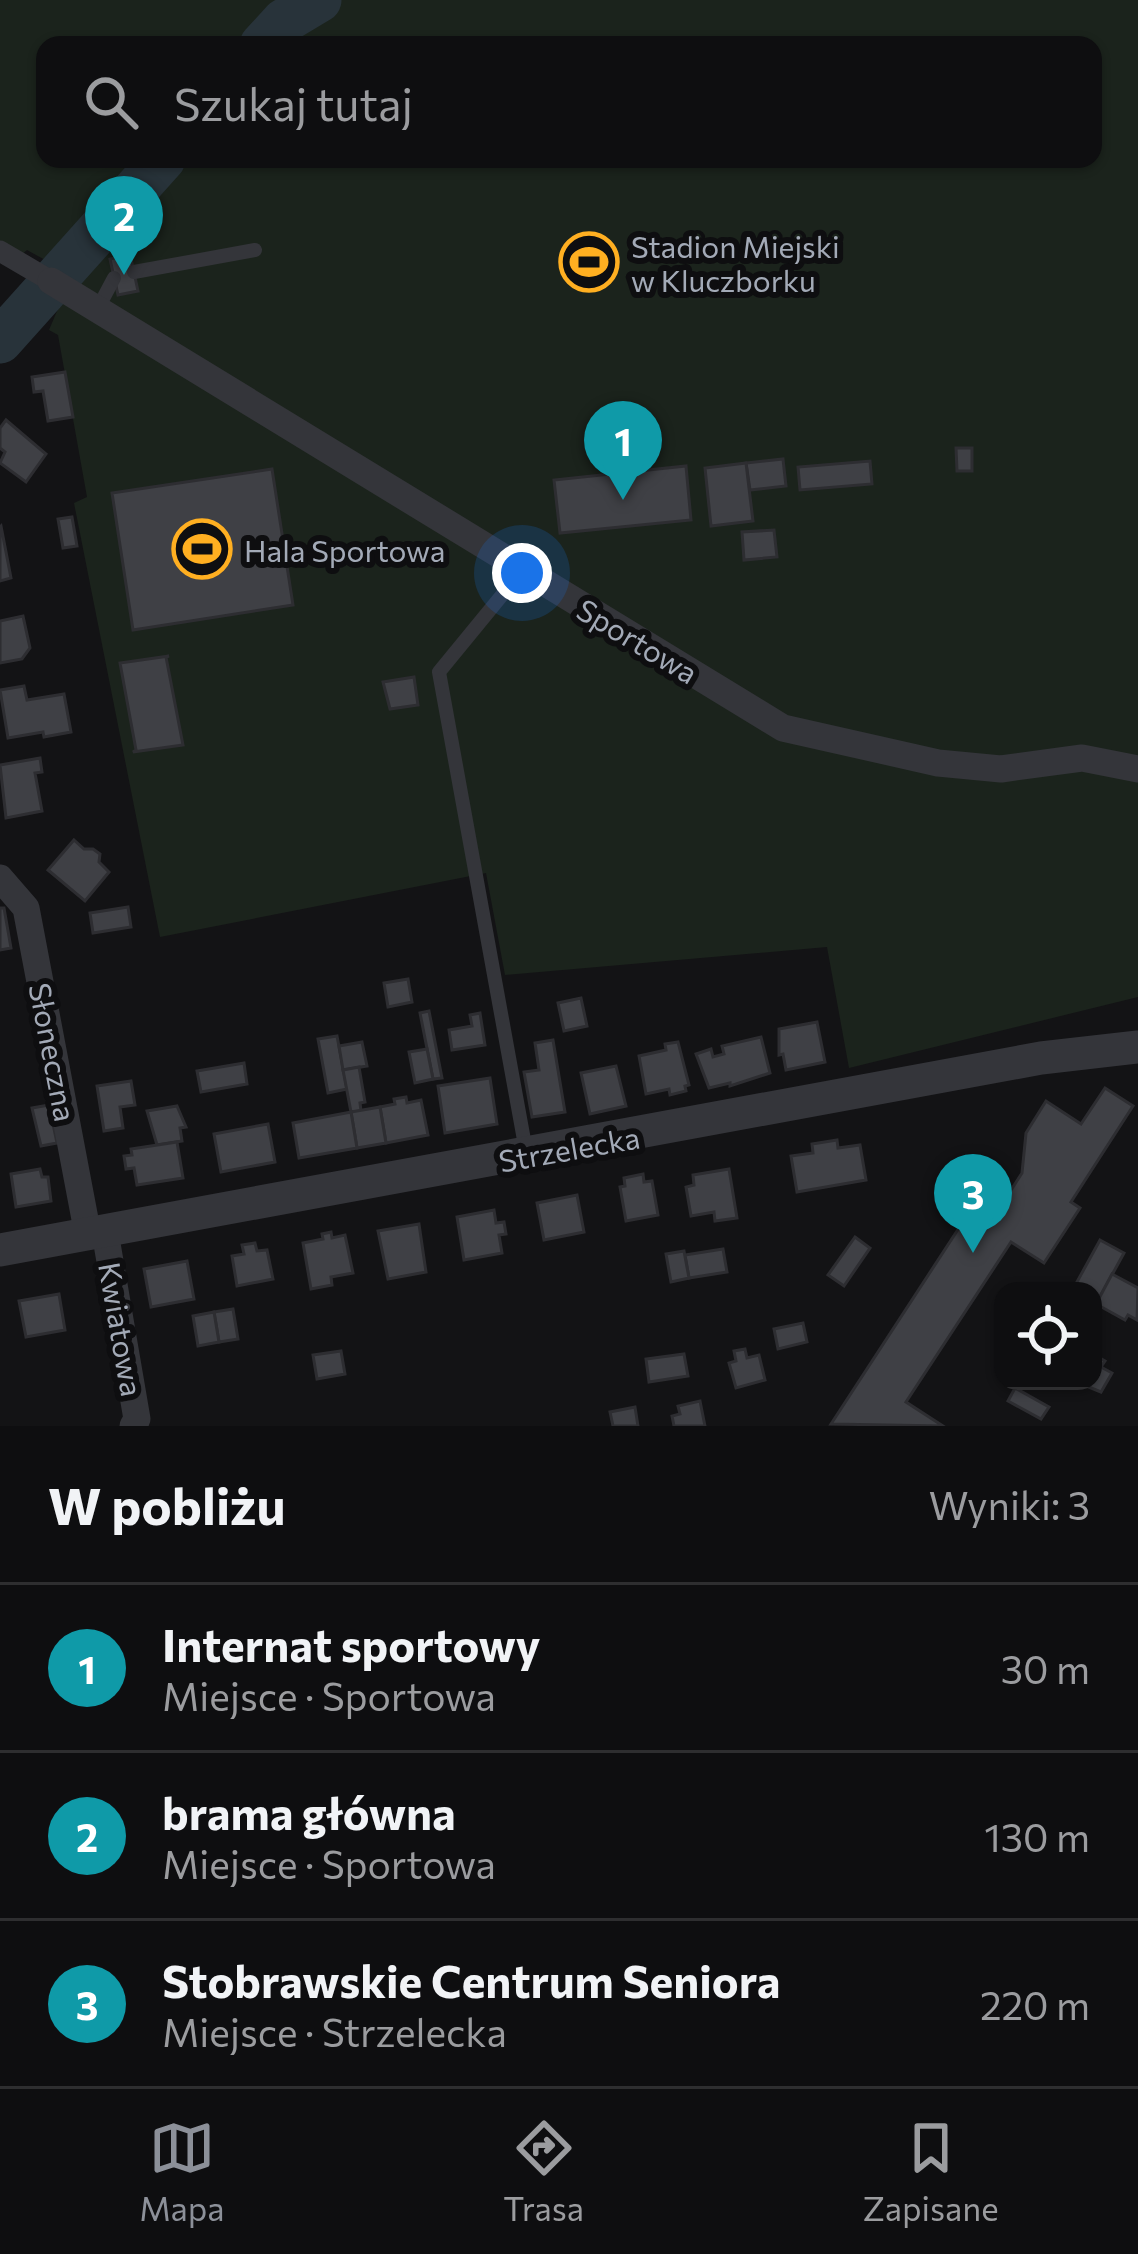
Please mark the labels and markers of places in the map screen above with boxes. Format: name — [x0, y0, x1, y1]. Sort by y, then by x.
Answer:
pin: 2 — [85, 176, 163, 275]
place label: Stadion Miejski w Kluczborku — [631, 227, 840, 298]
sports icon: Stadion Miejski w Kluczborku — [558, 231, 620, 293]
pin: 1 — [584, 401, 662, 500]
sports icon: Hala Sportowa — [171, 518, 233, 580]
place label: Hala Sportowa — [244, 531, 445, 568]
pin: 3 — [934, 1154, 1012, 1253]

